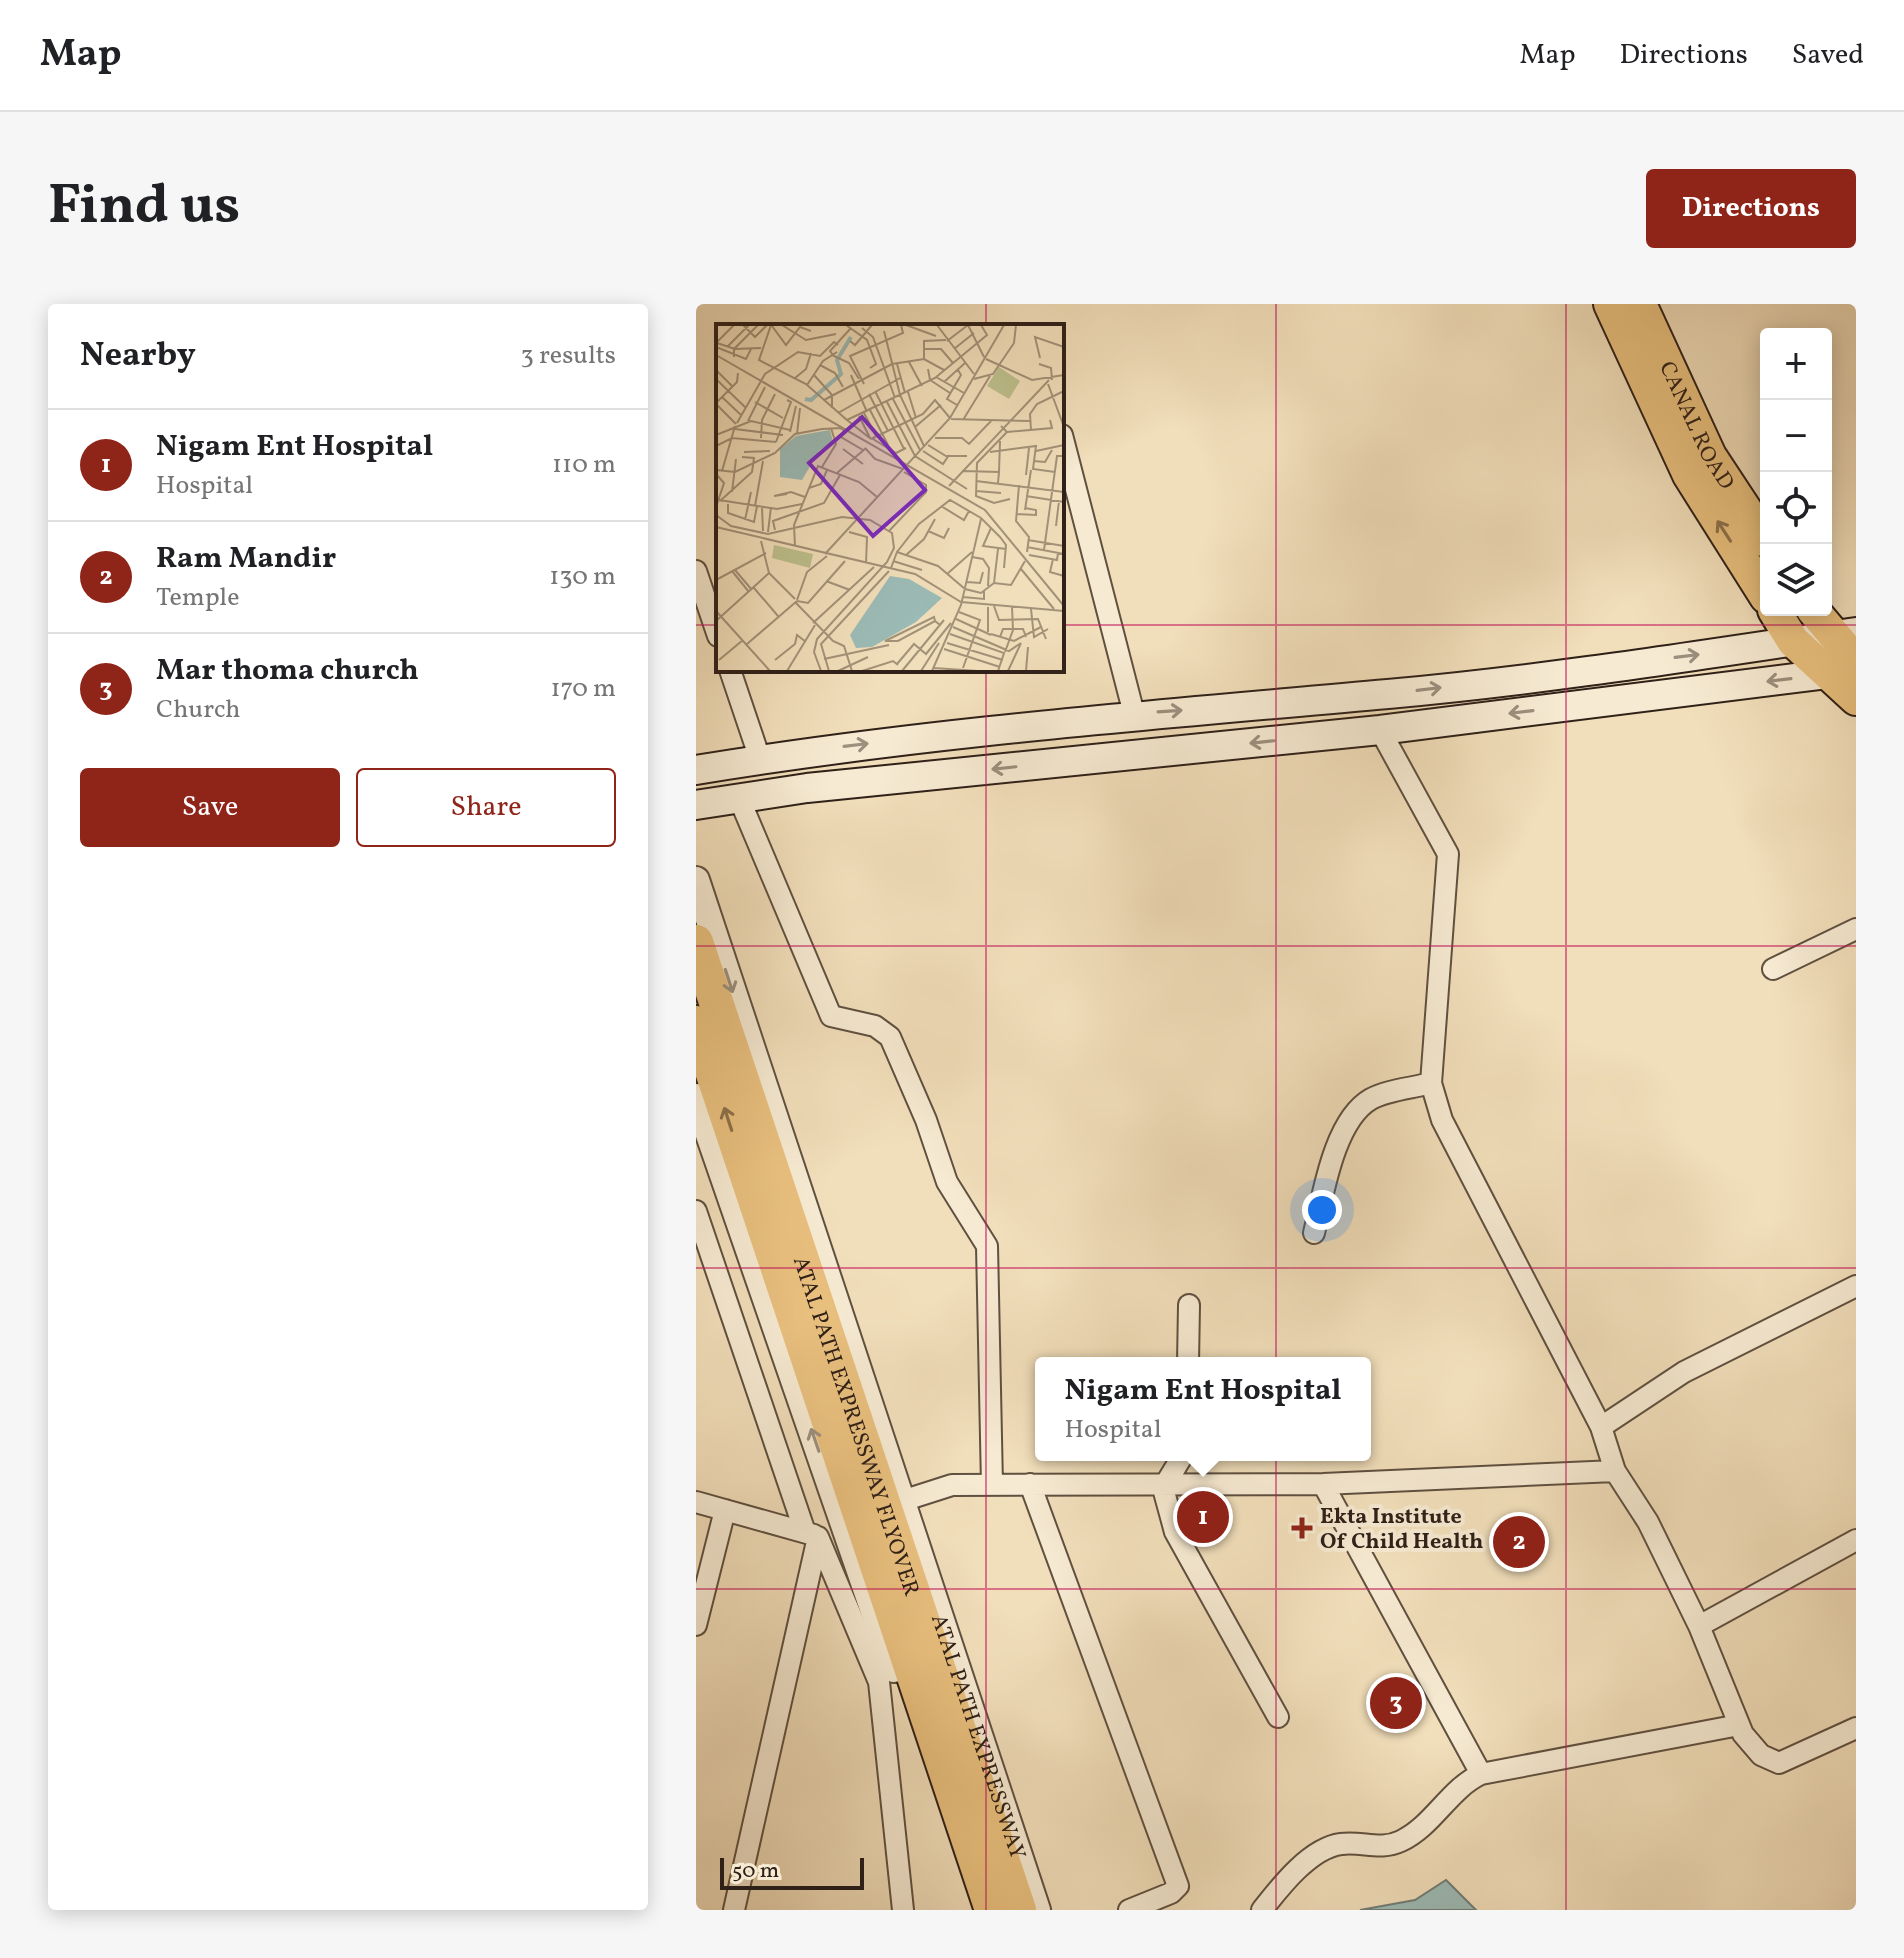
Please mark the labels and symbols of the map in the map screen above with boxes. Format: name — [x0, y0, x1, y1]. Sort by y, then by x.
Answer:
inset map — [716, 324, 1064, 672]
street label: CANAL ROAD — [1650, 357, 1741, 496]
one-way arrow — [1716, 520, 1732, 543]
one-way arrow — [1674, 648, 1699, 663]
one-way arrow — [1766, 673, 1792, 688]
one-way arrow — [1416, 681, 1441, 696]
one-way arrow — [1156, 703, 1183, 718]
one-way arrow — [1508, 705, 1534, 720]
one-way arrow — [1249, 735, 1276, 750]
one-way arrow — [843, 737, 868, 752]
one-way arrow — [991, 761, 1018, 776]
one-way arrow — [723, 968, 738, 993]
one-way arrow — [720, 1107, 734, 1132]
your location — [1302, 1190, 1342, 1230]
street label: ATAL PATH EXPRESSWAY FLYOVER — [784, 1253, 926, 1601]
one-way arrow — [806, 1427, 821, 1452]
pin: 1 — [1177, 1487, 1229, 1547]
place label: Ekta Institute Of Child Health — [1320, 1502, 1483, 1558]
pin: 2 — [1493, 1512, 1545, 1572]
marker: Ekta Institute Of Child Health — [1291, 1517, 1313, 1539]
street label: ATAL PATH EXPRESSWAY — [922, 1610, 1032, 1864]
pin: 3 — [1370, 1673, 1422, 1733]
scale bar — [720, 1854, 864, 1890]

